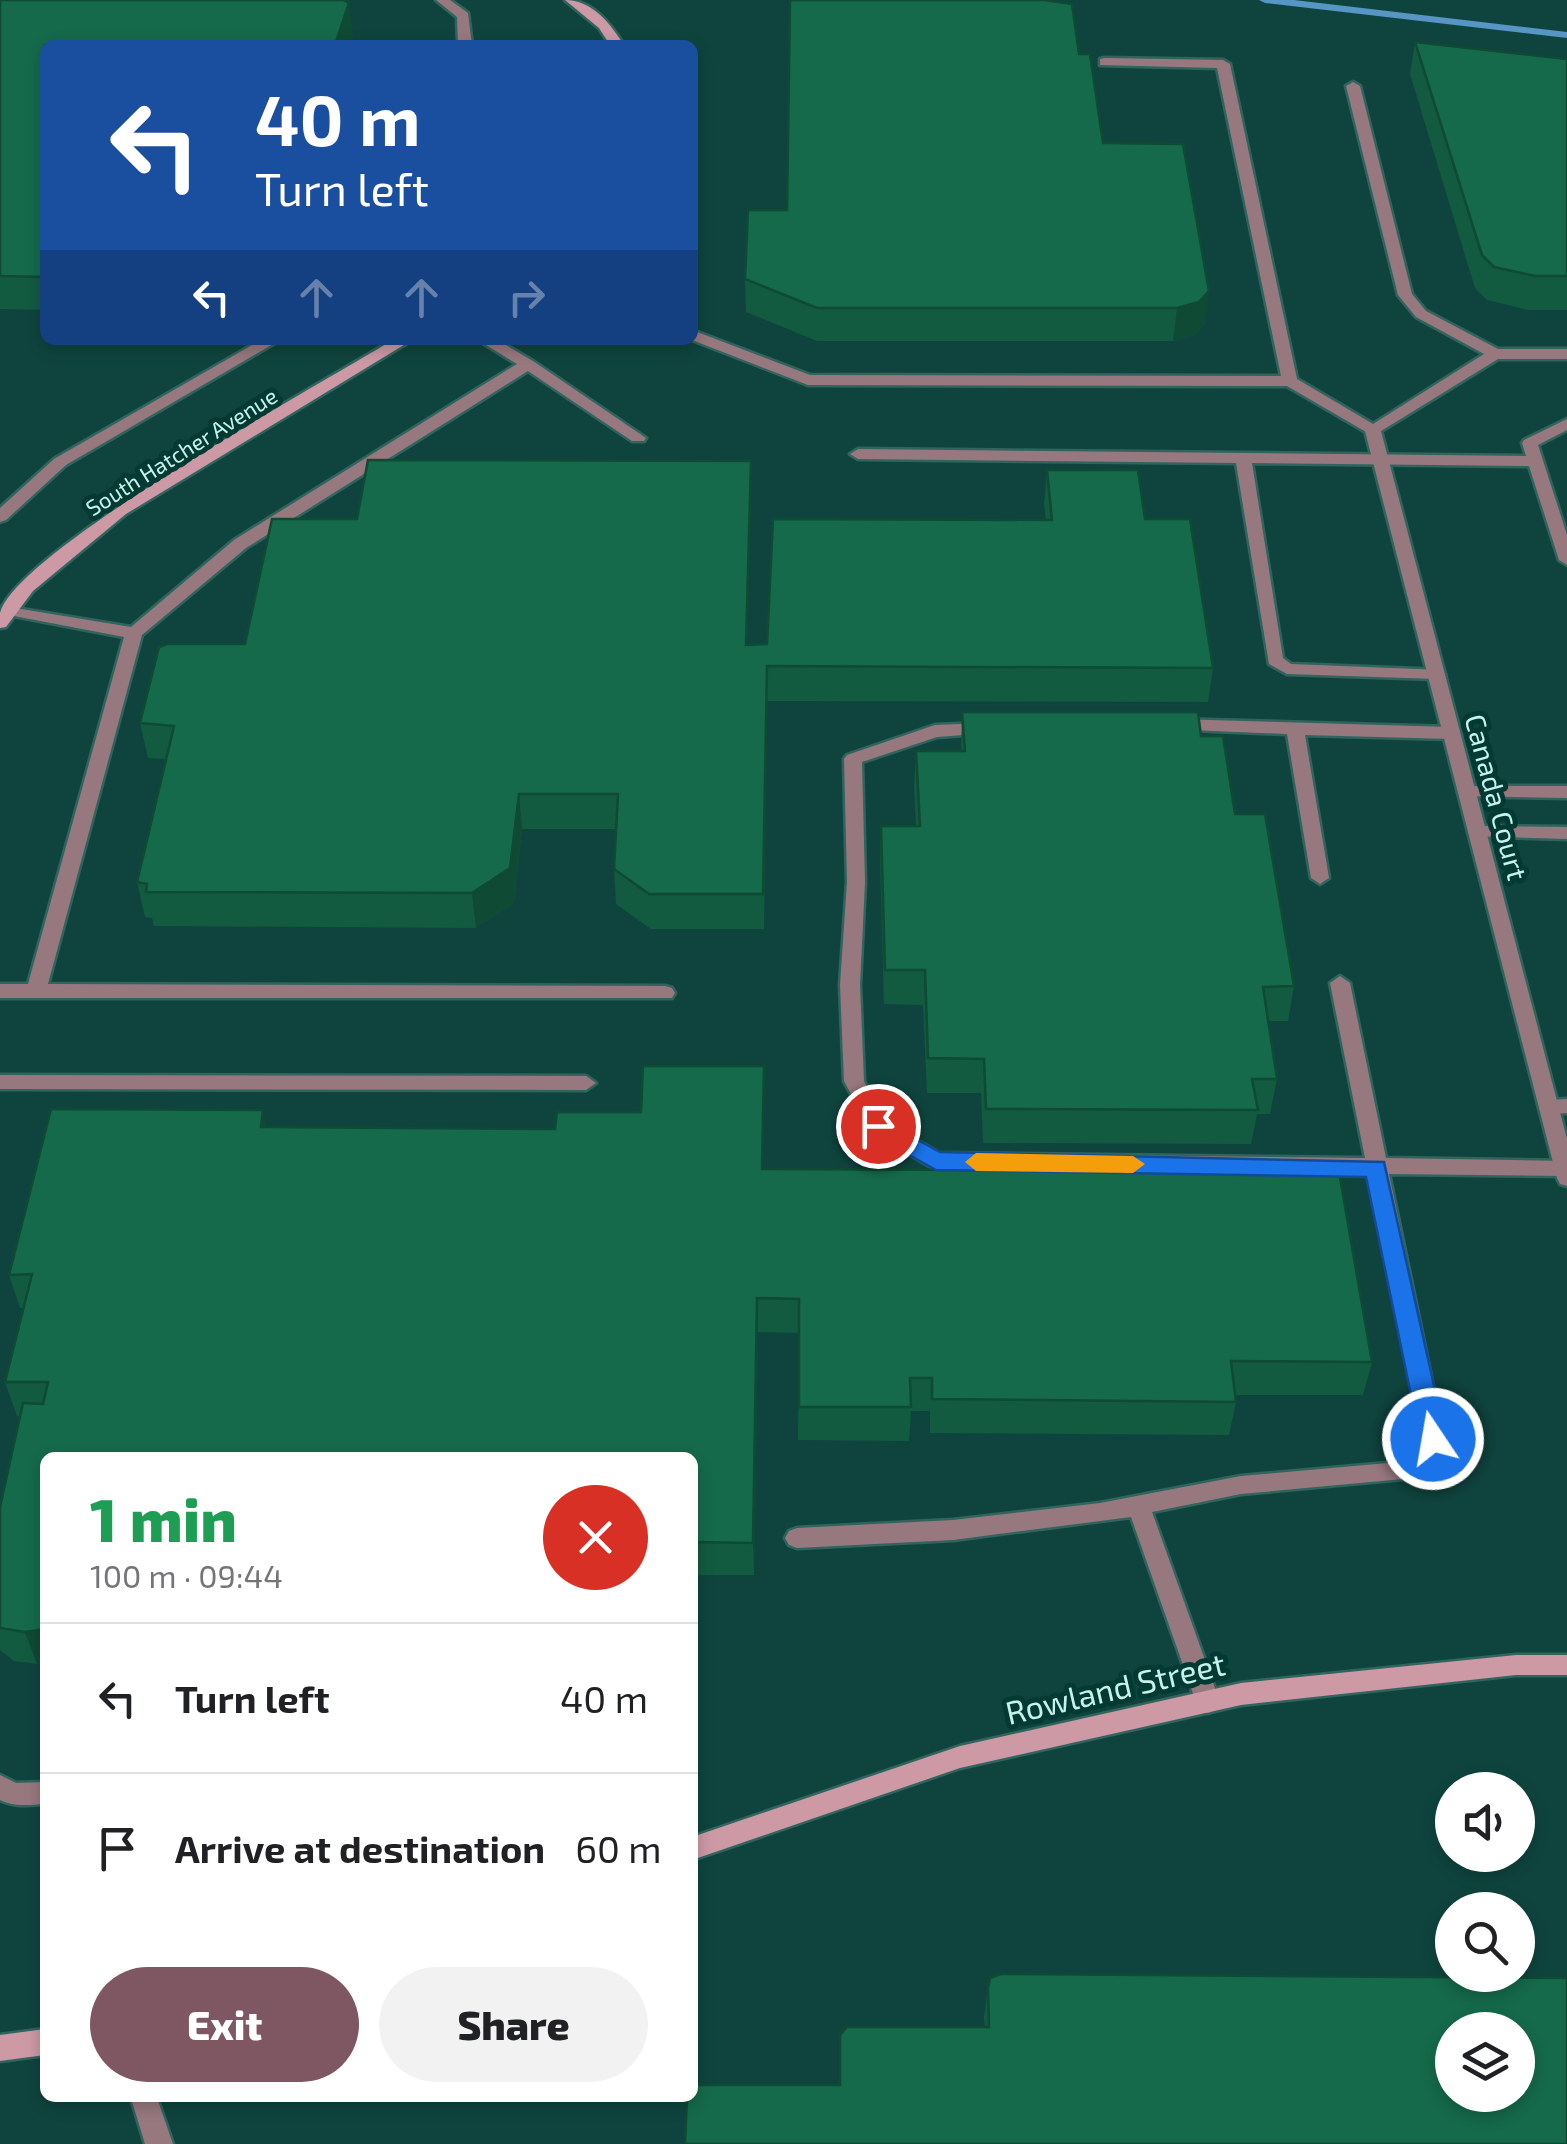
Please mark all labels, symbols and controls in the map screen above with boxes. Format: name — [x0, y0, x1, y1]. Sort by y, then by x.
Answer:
text: 40 m — [255, 76, 421, 160]
icon: left — [90, 80, 220, 210]
text: Turn left — [255, 161, 429, 215]
icon: left — [184, 270, 239, 325]
icon: ahead — [289, 270, 344, 325]
icon: ahead — [394, 270, 449, 325]
icon: right — [499, 270, 554, 325]
street label: South Hatcher Avenue — [81, 382, 281, 520]
street label: Canada Court — [1459, 710, 1535, 884]
pin — [836, 1084, 921, 1169]
icon: arrive — [851, 1099, 906, 1154]
position arrow — [1381, 1387, 1485, 1491]
text: 1 min — [90, 1482, 237, 1554]
button: close — [543, 1485, 648, 1590]
text: 100 m · 09:44 — [90, 1556, 283, 1594]
street label: Rowland Street — [1002, 1643, 1228, 1731]
icon: left — [90, 1671, 145, 1726]
text: Turn left — [175, 1675, 330, 1721]
text: 40 m — [560, 1675, 648, 1721]
map controls — [1435, 1772, 1535, 2112]
button: sound — [1435, 1772, 1535, 1872]
icon: arrive — [90, 1821, 145, 1876]
text: Arrive at destination — [175, 1825, 545, 1871]
text: 60 m — [575, 1825, 662, 1871]
button: search — [1435, 1892, 1535, 1992]
button: Exit — [90, 1967, 359, 2082]
button: Share — [379, 1967, 648, 2082]
button: layers — [1435, 2012, 1535, 2112]

